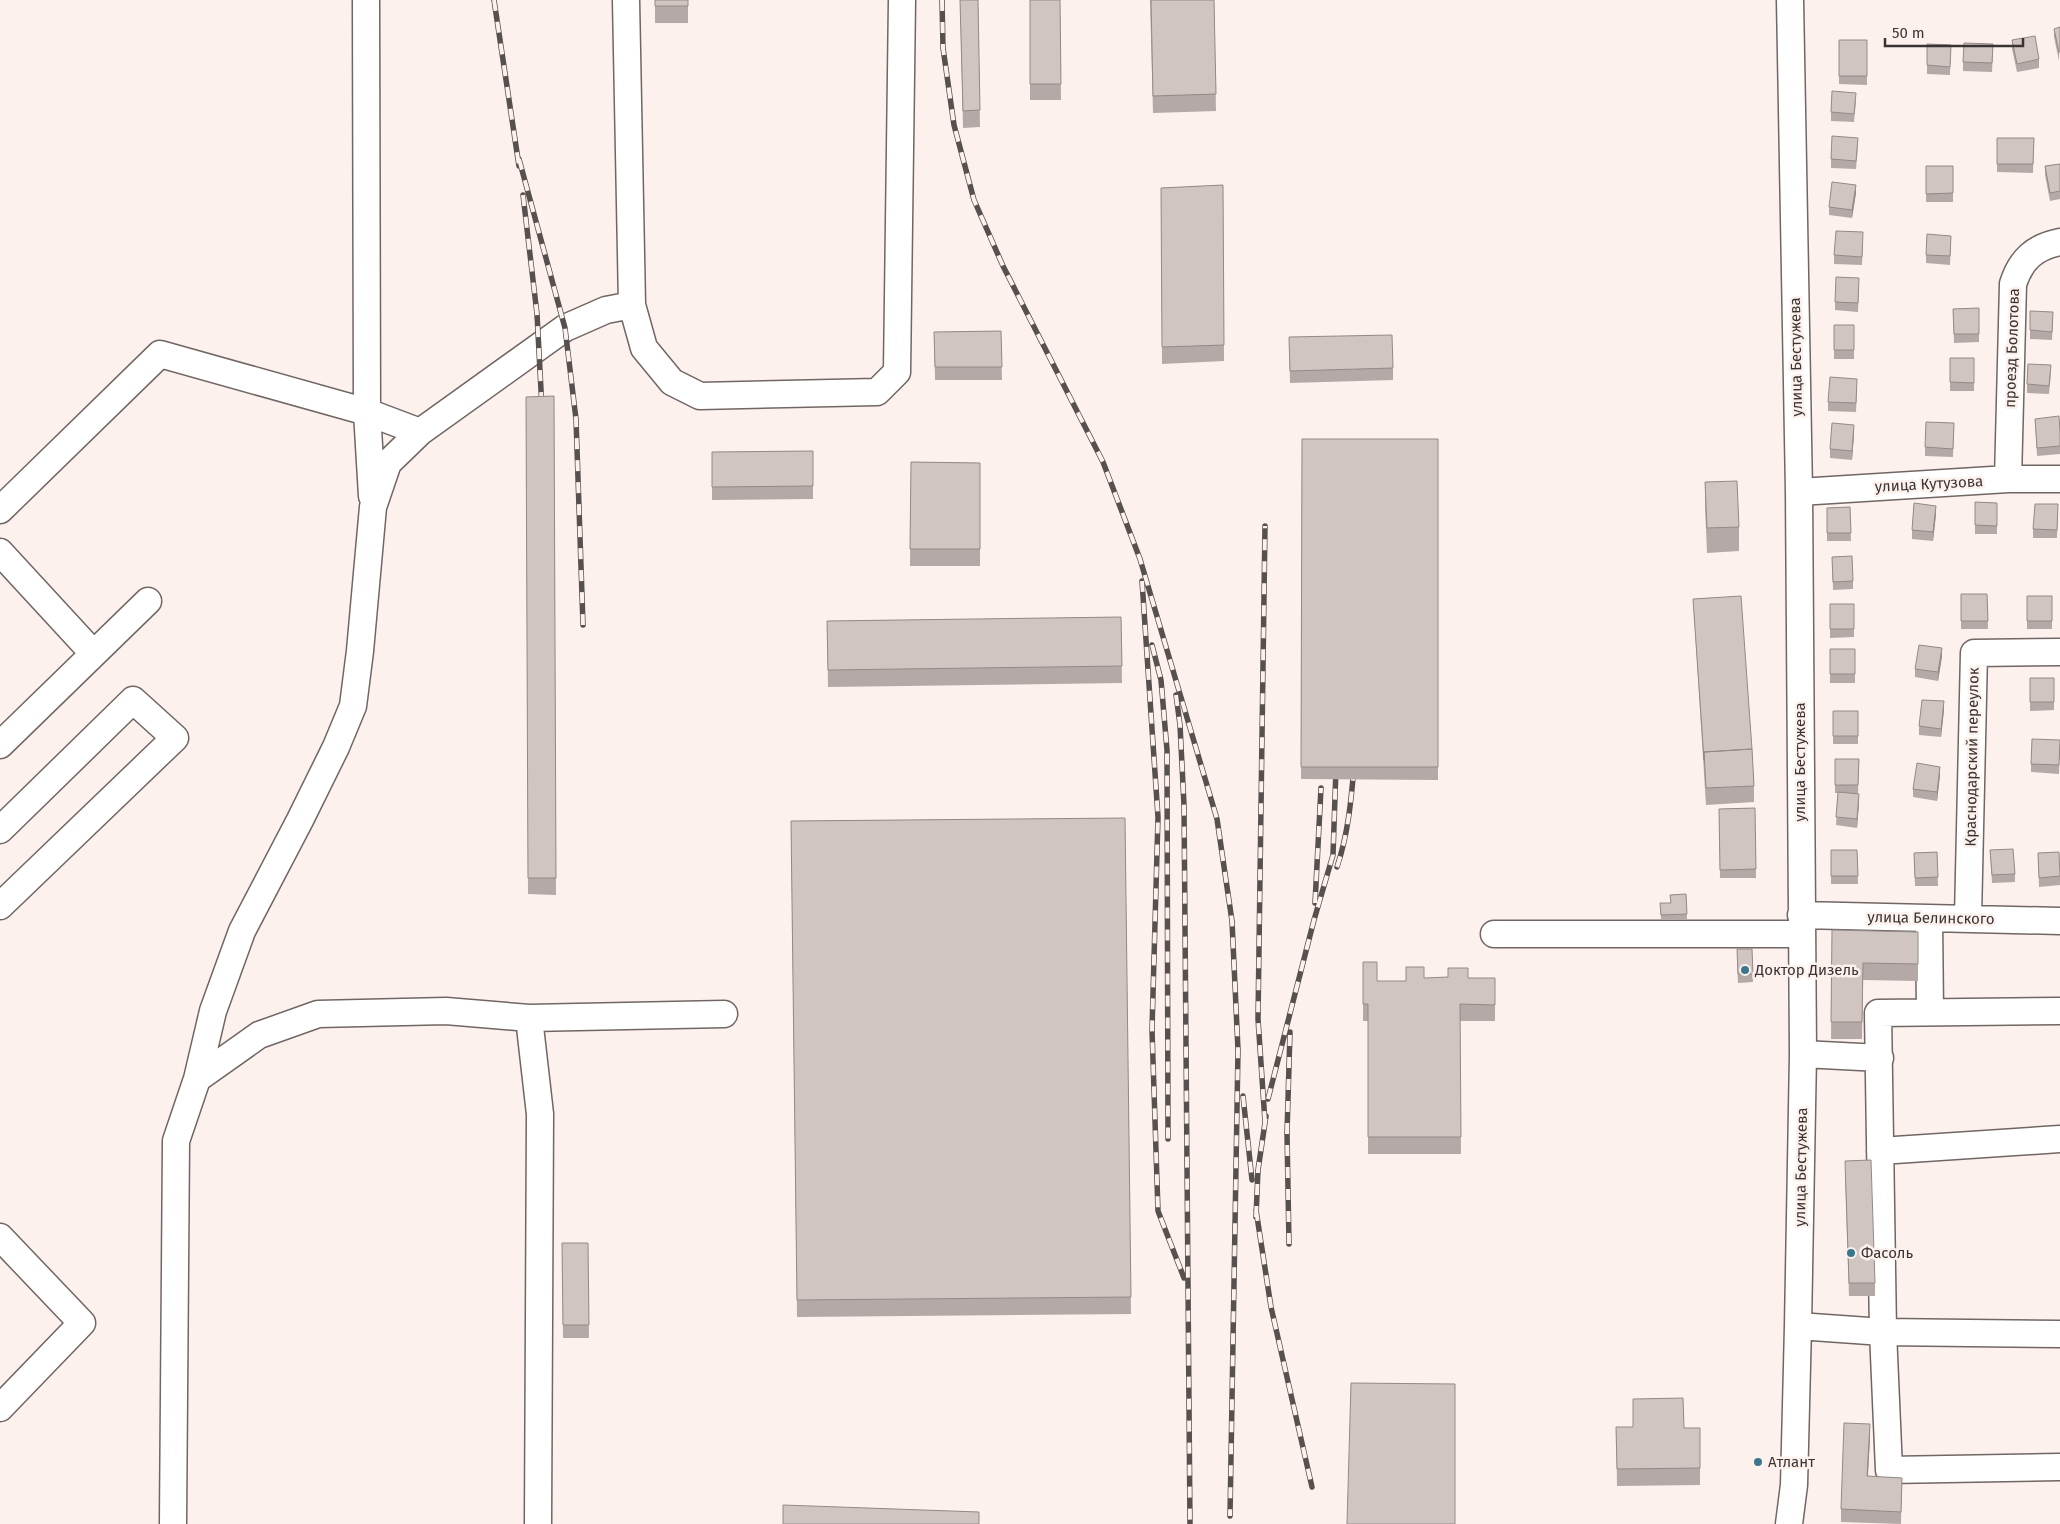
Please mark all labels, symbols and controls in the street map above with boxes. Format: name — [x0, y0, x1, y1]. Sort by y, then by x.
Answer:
scale bar — [1885, 15, 2022, 47]
text: 50 m — [1892, 24, 1925, 42]
street label: проезд Болотова — [2001, 288, 2023, 408]
street label: улица Бестужева — [1786, 297, 1806, 417]
street label: улица Кутузова — [1874, 472, 1984, 496]
street label: Краснодарский переулок — [1961, 667, 1983, 847]
street label: улица Бестужева — [1791, 702, 1809, 822]
street label: улица Белинского — [1867, 908, 1995, 928]
place label: Доктор Дизель — [1754, 961, 1859, 979]
marker: Доктор Дизель — [1739, 964, 1751, 976]
street label: улица Бестужева — [1791, 1107, 1811, 1227]
place label: Фасоль — [1861, 1244, 1913, 1262]
marker: Фасоль — [1845, 1247, 1857, 1259]
place label: Атлант — [1768, 1453, 1815, 1471]
marker: Атлант — [1752, 1456, 1764, 1468]

